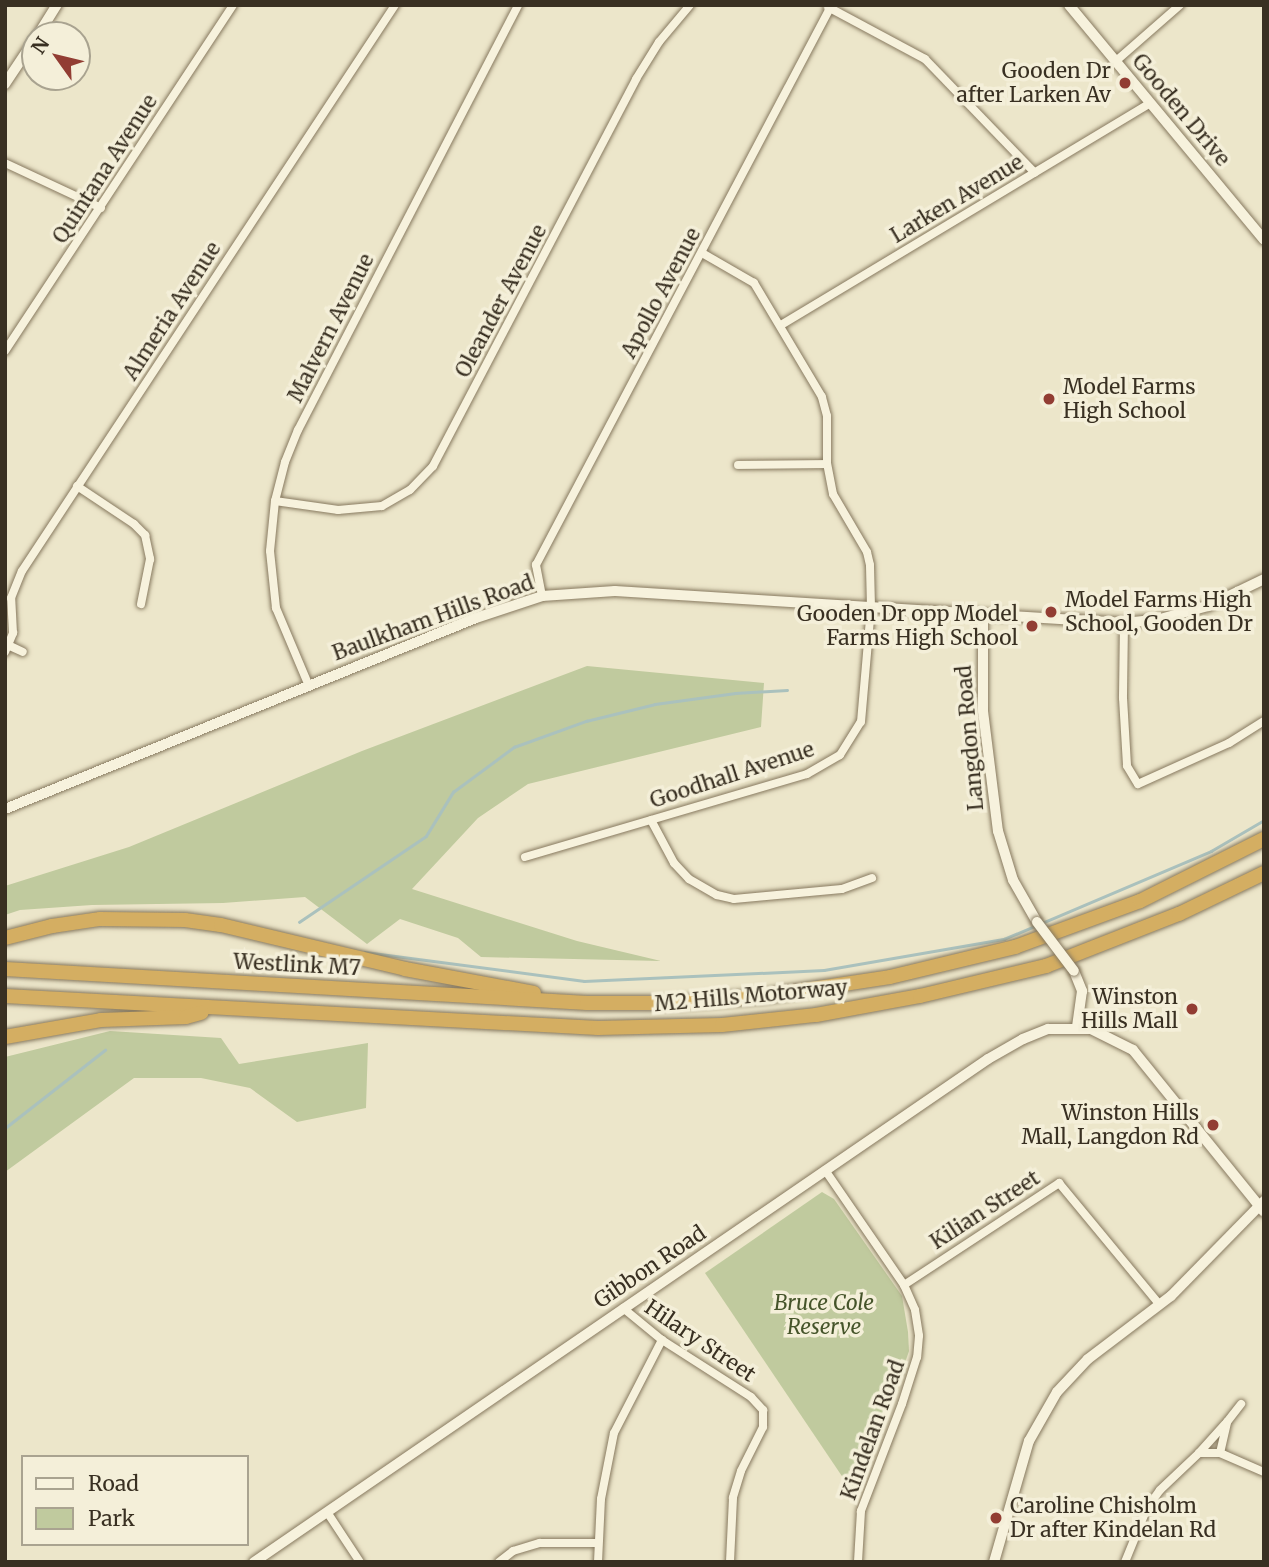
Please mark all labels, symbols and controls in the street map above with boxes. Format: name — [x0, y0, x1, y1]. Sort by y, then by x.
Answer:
north arrow — [21, 21, 91, 91]
text: N — [26, 32, 54, 58]
street label: Gooden Drive — [1127, 49, 1235, 171]
place label: Gooden Dr after Larken Av — [957, 58, 1111, 108]
marker: Gooden Dr after Larken Av — [1117, 75, 1133, 91]
street label: Quintana Avenue — [47, 90, 163, 248]
street label: Larken Avenue — [886, 150, 1028, 248]
street label: Oleander Avenue — [450, 220, 552, 382]
street label: Apollo Avenue — [616, 224, 706, 362]
street label: Almeria Avenue — [118, 237, 226, 385]
street label: Malvern Avenue — [283, 250, 379, 406]
place label: Model Farms High School — [1063, 374, 1195, 424]
marker: Model Farms High School — [1041, 391, 1057, 407]
street label: Baulkham Hills Road — [329, 570, 537, 666]
place label: Model Farms High School, Gooden Dr — [1065, 587, 1253, 637]
place label: Gooden Dr opp Model Farms High School — [797, 601, 1018, 651]
marker: Model Farms High School, Gooden Dr — [1043, 604, 1059, 620]
marker: Gooden Dr opp Model Farms High School — [1024, 618, 1040, 634]
street label: Langdon Road — [951, 664, 989, 812]
street label: Goodhall Avenue — [647, 737, 817, 813]
street label: Westlink M7 — [233, 949, 361, 981]
street label: M2 Hills Motorway — [653, 975, 849, 1017]
place label: Winston Hills Mall — [1081, 984, 1178, 1034]
marker: Winston Hills Mall — [1184, 1001, 1200, 1017]
place label: Winston Hills Mall, Langdon Rd — [1021, 1100, 1199, 1150]
marker: Winston Hills Mall, Langdon Rd — [1205, 1117, 1221, 1133]
street label: Kilian Street — [926, 1165, 1044, 1255]
street label: Gibbon Road — [589, 1220, 711, 1314]
park label: Bruce Cole Reserve — [774, 1290, 874, 1340]
street label: Hilary Street — [640, 1295, 760, 1387]
street label: Kindelan Road — [836, 1357, 910, 1503]
legend — [21, 1455, 248, 1546]
text: Road — [88, 1470, 139, 1497]
place label: Caroline Chisholm Dr after Kindelan Rd — [1010, 1493, 1216, 1543]
text: Park — [88, 1505, 135, 1532]
marker: Caroline Chisholm Dr after Kindelan Rd — [988, 1510, 1004, 1526]

